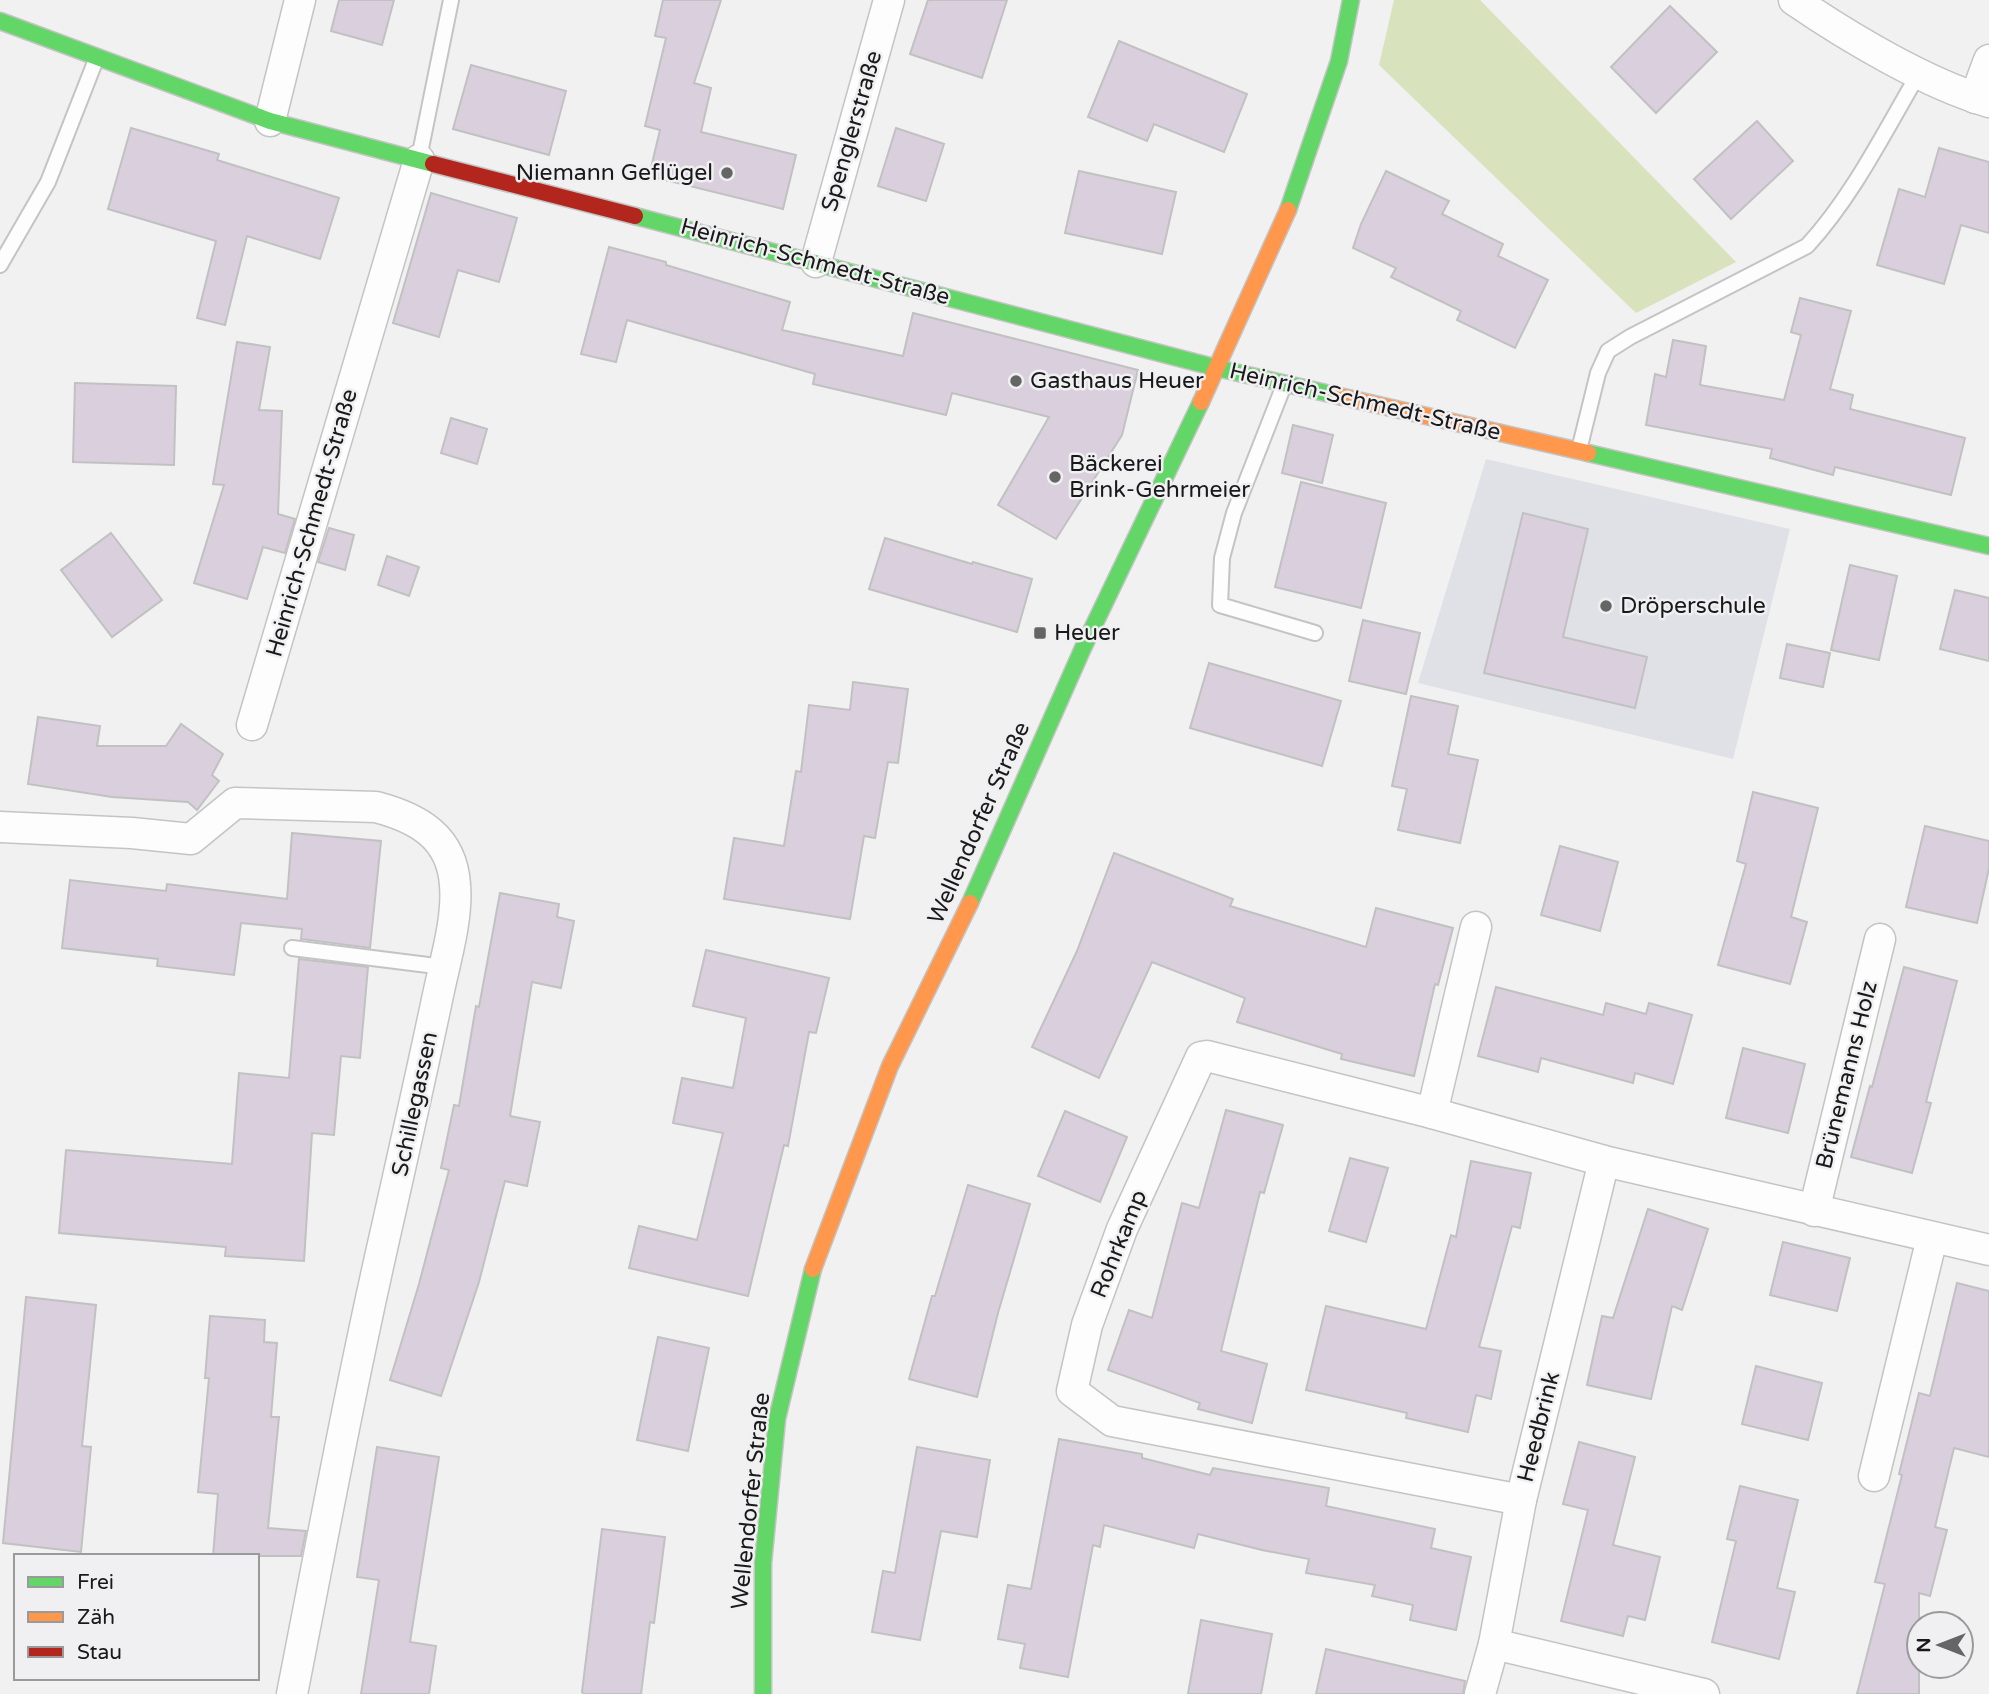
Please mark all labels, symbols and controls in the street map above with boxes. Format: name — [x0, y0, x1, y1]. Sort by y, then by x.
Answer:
street label: Spenglerstraße — [816, 47, 888, 215]
place label: Niemann Geflügel — [516, 159, 713, 187]
marker: Niemann Geflügel — [719, 165, 735, 181]
street label: Heinrich-Schmedt-Straße — [677, 213, 953, 311]
street label: Heinrich-Schmedt-Straße — [1227, 357, 1503, 447]
place label: Gasthaus Heuer — [1030, 367, 1204, 395]
marker: Gasthaus Heuer — [1008, 373, 1024, 389]
street label: Heinrich-Schmedt-Straße — [260, 386, 364, 660]
place label: Bäckerei Brink-Gehrmeier — [1069, 450, 1250, 504]
marker: Bäckerei Brink-Gehrmeier — [1047, 469, 1063, 485]
place label: Dröperschule — [1620, 592, 1766, 620]
marker: Dröperschule — [1598, 598, 1614, 614]
place label: Heuer — [1054, 619, 1120, 647]
marker: Heuer — [1032, 625, 1048, 641]
street label: Wellendorfer Straße — [922, 718, 1036, 928]
street label: Brünemanns Holz — [1810, 978, 1884, 1172]
street label: Schillegassen — [386, 1029, 444, 1179]
street label: Rohrkamp — [1085, 1186, 1153, 1302]
street label: Heedbrink — [1512, 1369, 1566, 1485]
street label: Wellendorfer Straße — [726, 1391, 776, 1611]
legend — [14, 1554, 259, 1680]
text: Frei — [77, 1570, 114, 1595]
text: Zäh — [77, 1605, 115, 1630]
north arrow — [1905, 1610, 1975, 1680]
text: N — [1913, 1637, 1935, 1653]
text: Stau — [77, 1640, 122, 1665]

